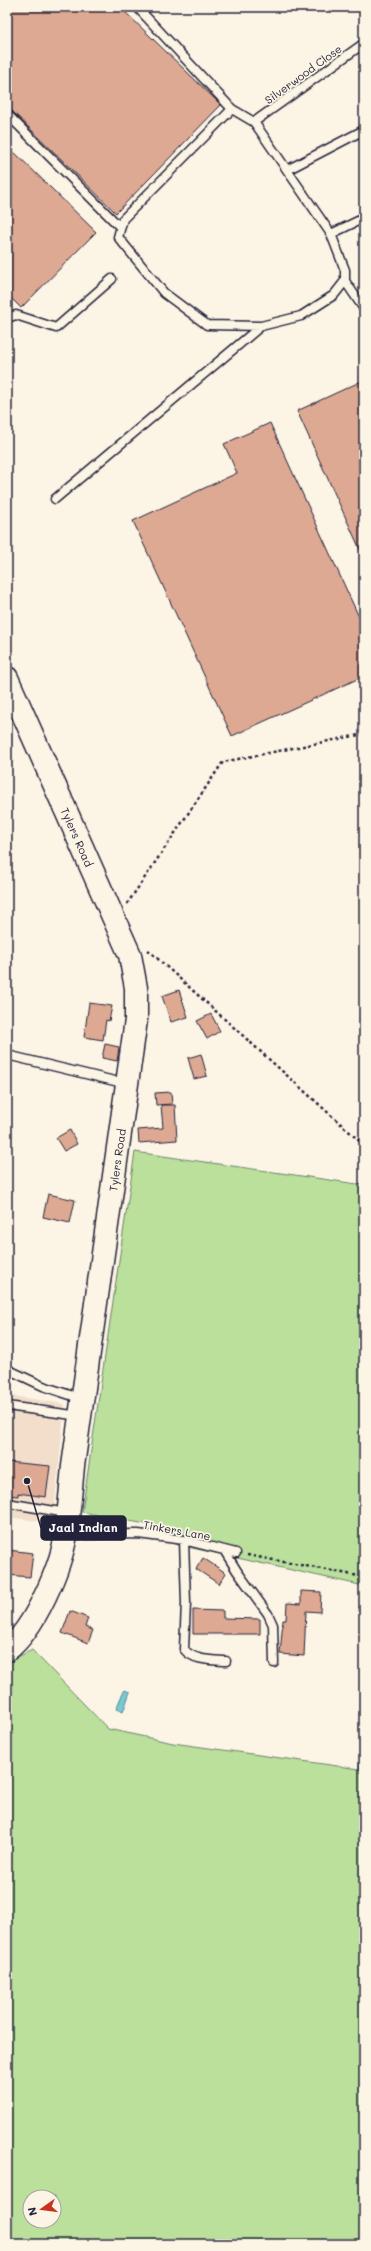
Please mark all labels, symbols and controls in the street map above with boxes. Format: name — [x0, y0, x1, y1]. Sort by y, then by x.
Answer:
street label: Silverwood Close — [261, 41, 345, 107]
street label: Tylers Road — [58, 805, 97, 869]
street label: Tylers Road — [105, 1128, 129, 1192]
callout: Jaal Indian — [41, 1516, 126, 1540]
street label: Tinkers Lane — [142, 1517, 212, 1543]
text: Jaal Indian — [48, 1519, 118, 1535]
north arrow — [22, 2189, 62, 2229]
text: N — [24, 2206, 40, 2217]

